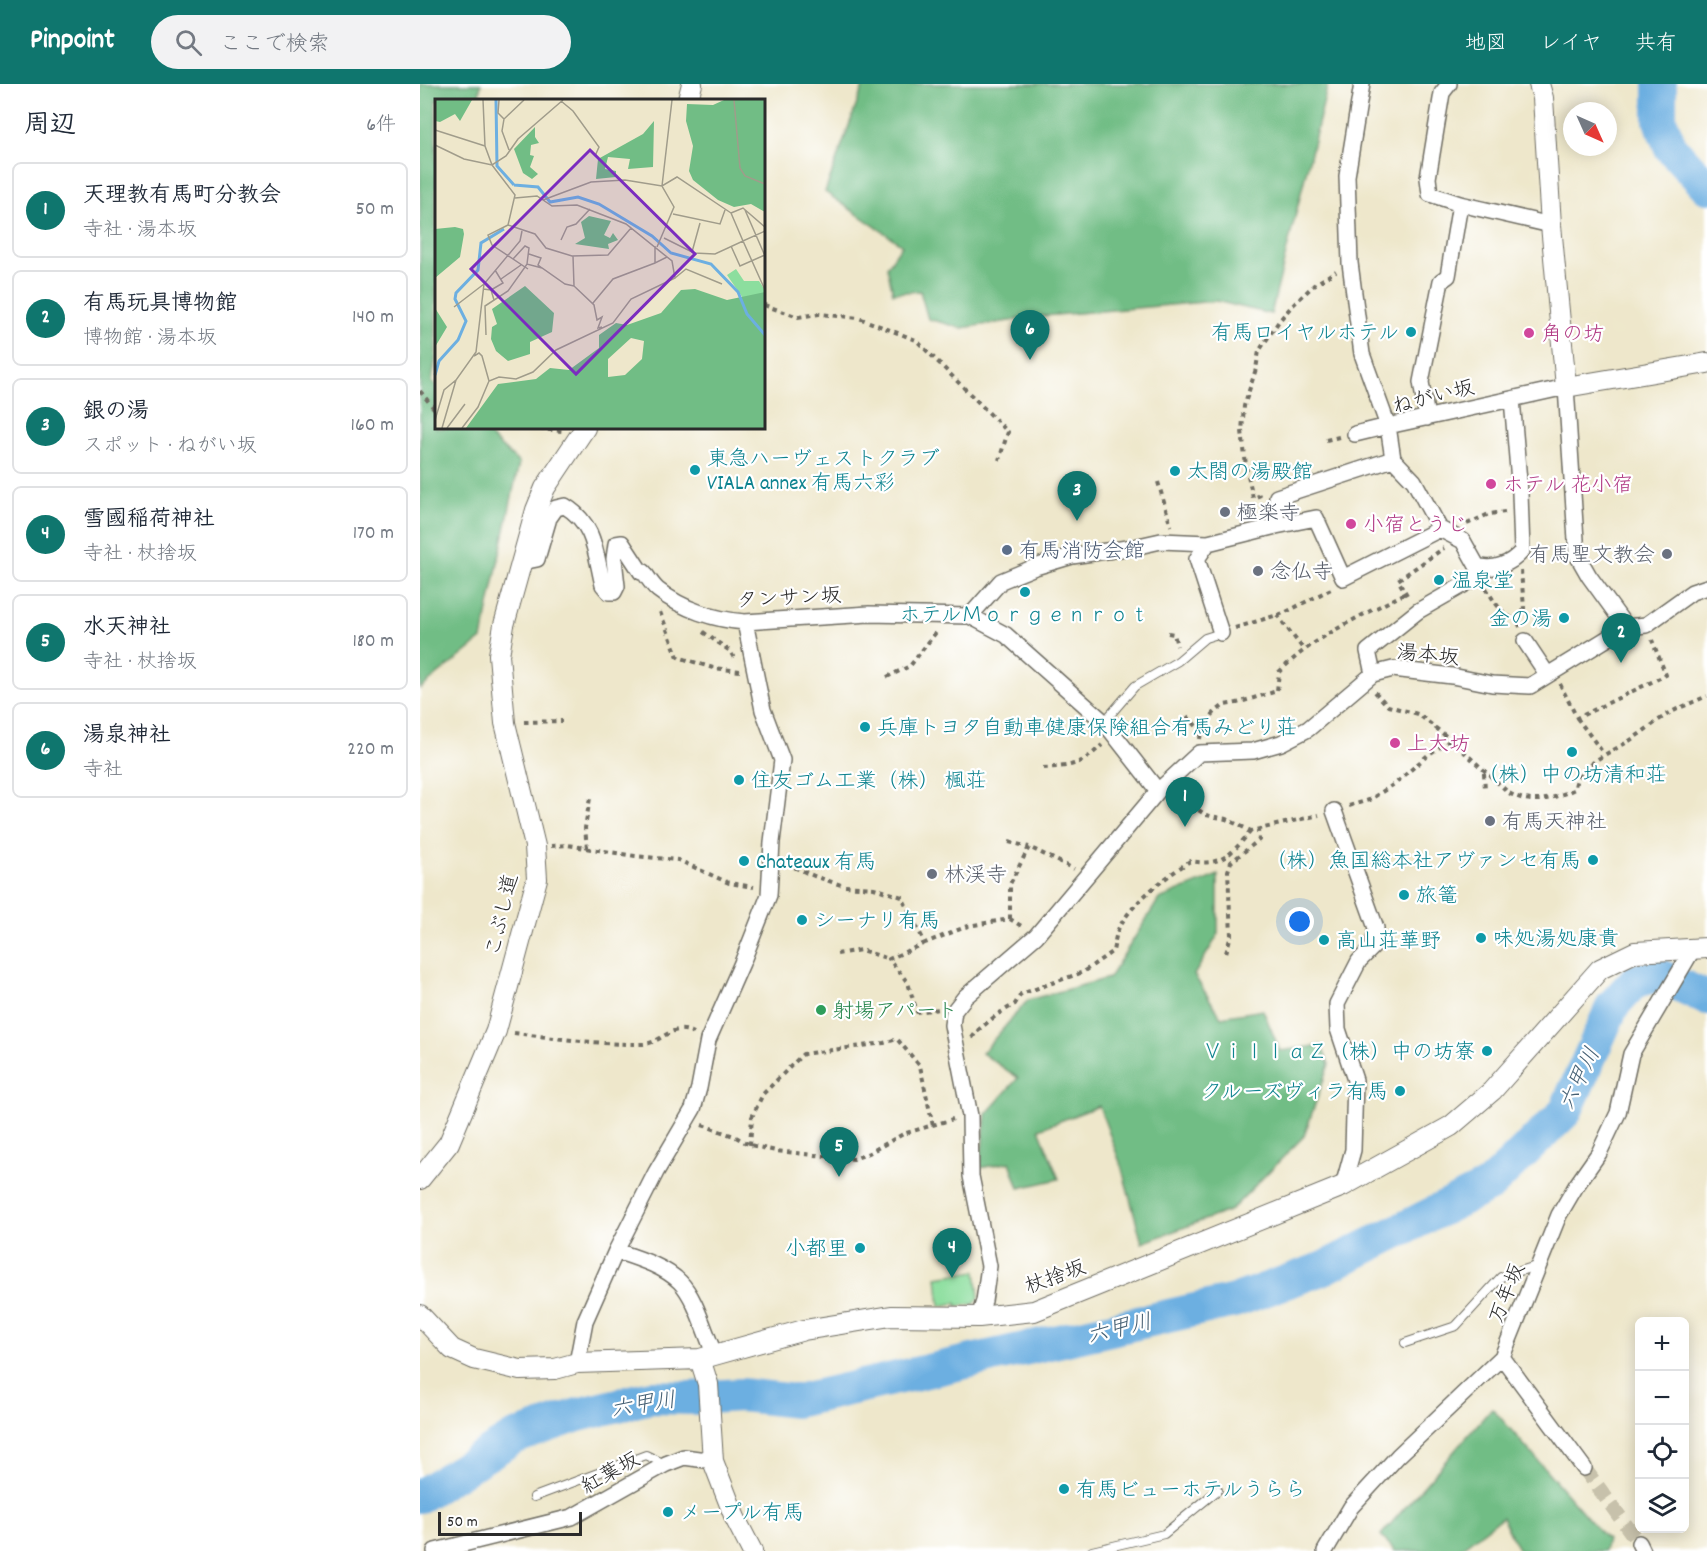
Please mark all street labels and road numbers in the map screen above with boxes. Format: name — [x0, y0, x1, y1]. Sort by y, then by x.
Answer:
street label: ねがい坂 — [1389, 374, 1478, 424]
street label: タンサン坂 — [736, 582, 842, 618]
street label: 湯本坂 — [1395, 639, 1461, 675]
street label: こぶし道 — [480, 871, 528, 960]
street label: 杖捨坂 — [1021, 1254, 1091, 1304]
street label: 万年坂 — [1483, 1259, 1534, 1329]
street label: 紅葉坂 — [577, 1446, 646, 1503]

